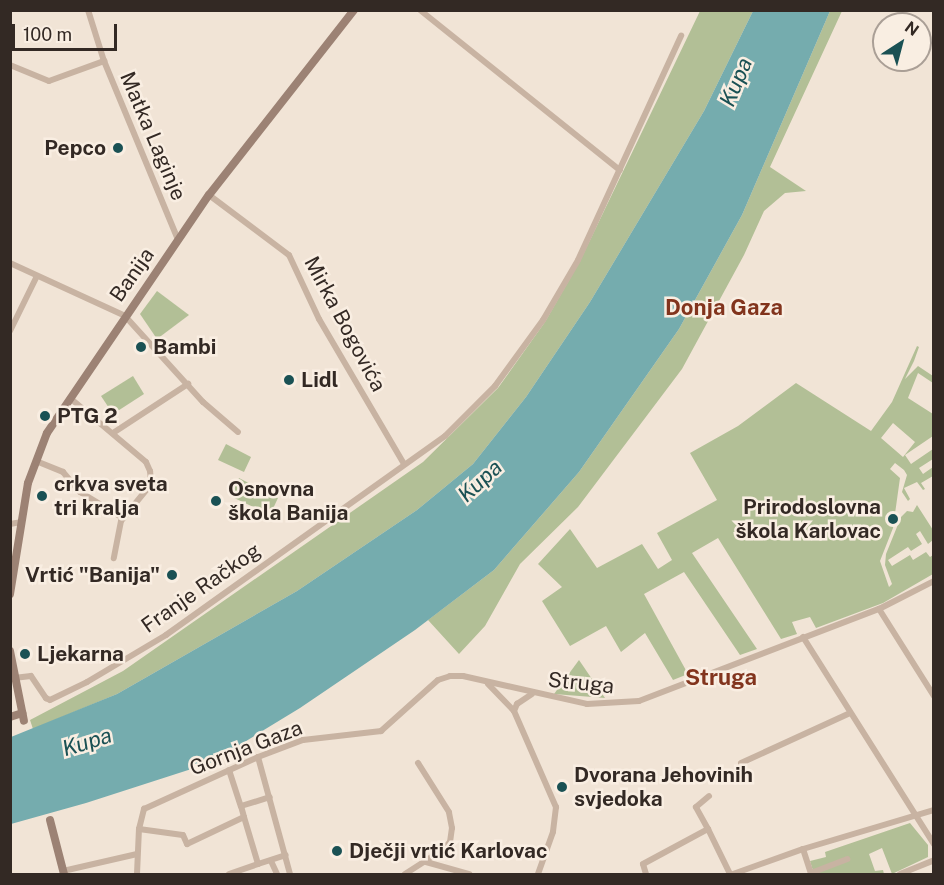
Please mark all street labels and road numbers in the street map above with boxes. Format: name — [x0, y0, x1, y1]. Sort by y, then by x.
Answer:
street label: Matka Laginje — [115, 68, 191, 204]
street label: Banija — [104, 243, 160, 307]
street label: Mirka Bogovića — [299, 252, 391, 396]
street label: Franje Račkog — [137, 538, 265, 638]
street label: Struga — [547, 667, 615, 699]
street label: Gornja Gaza — [186, 715, 306, 781]

